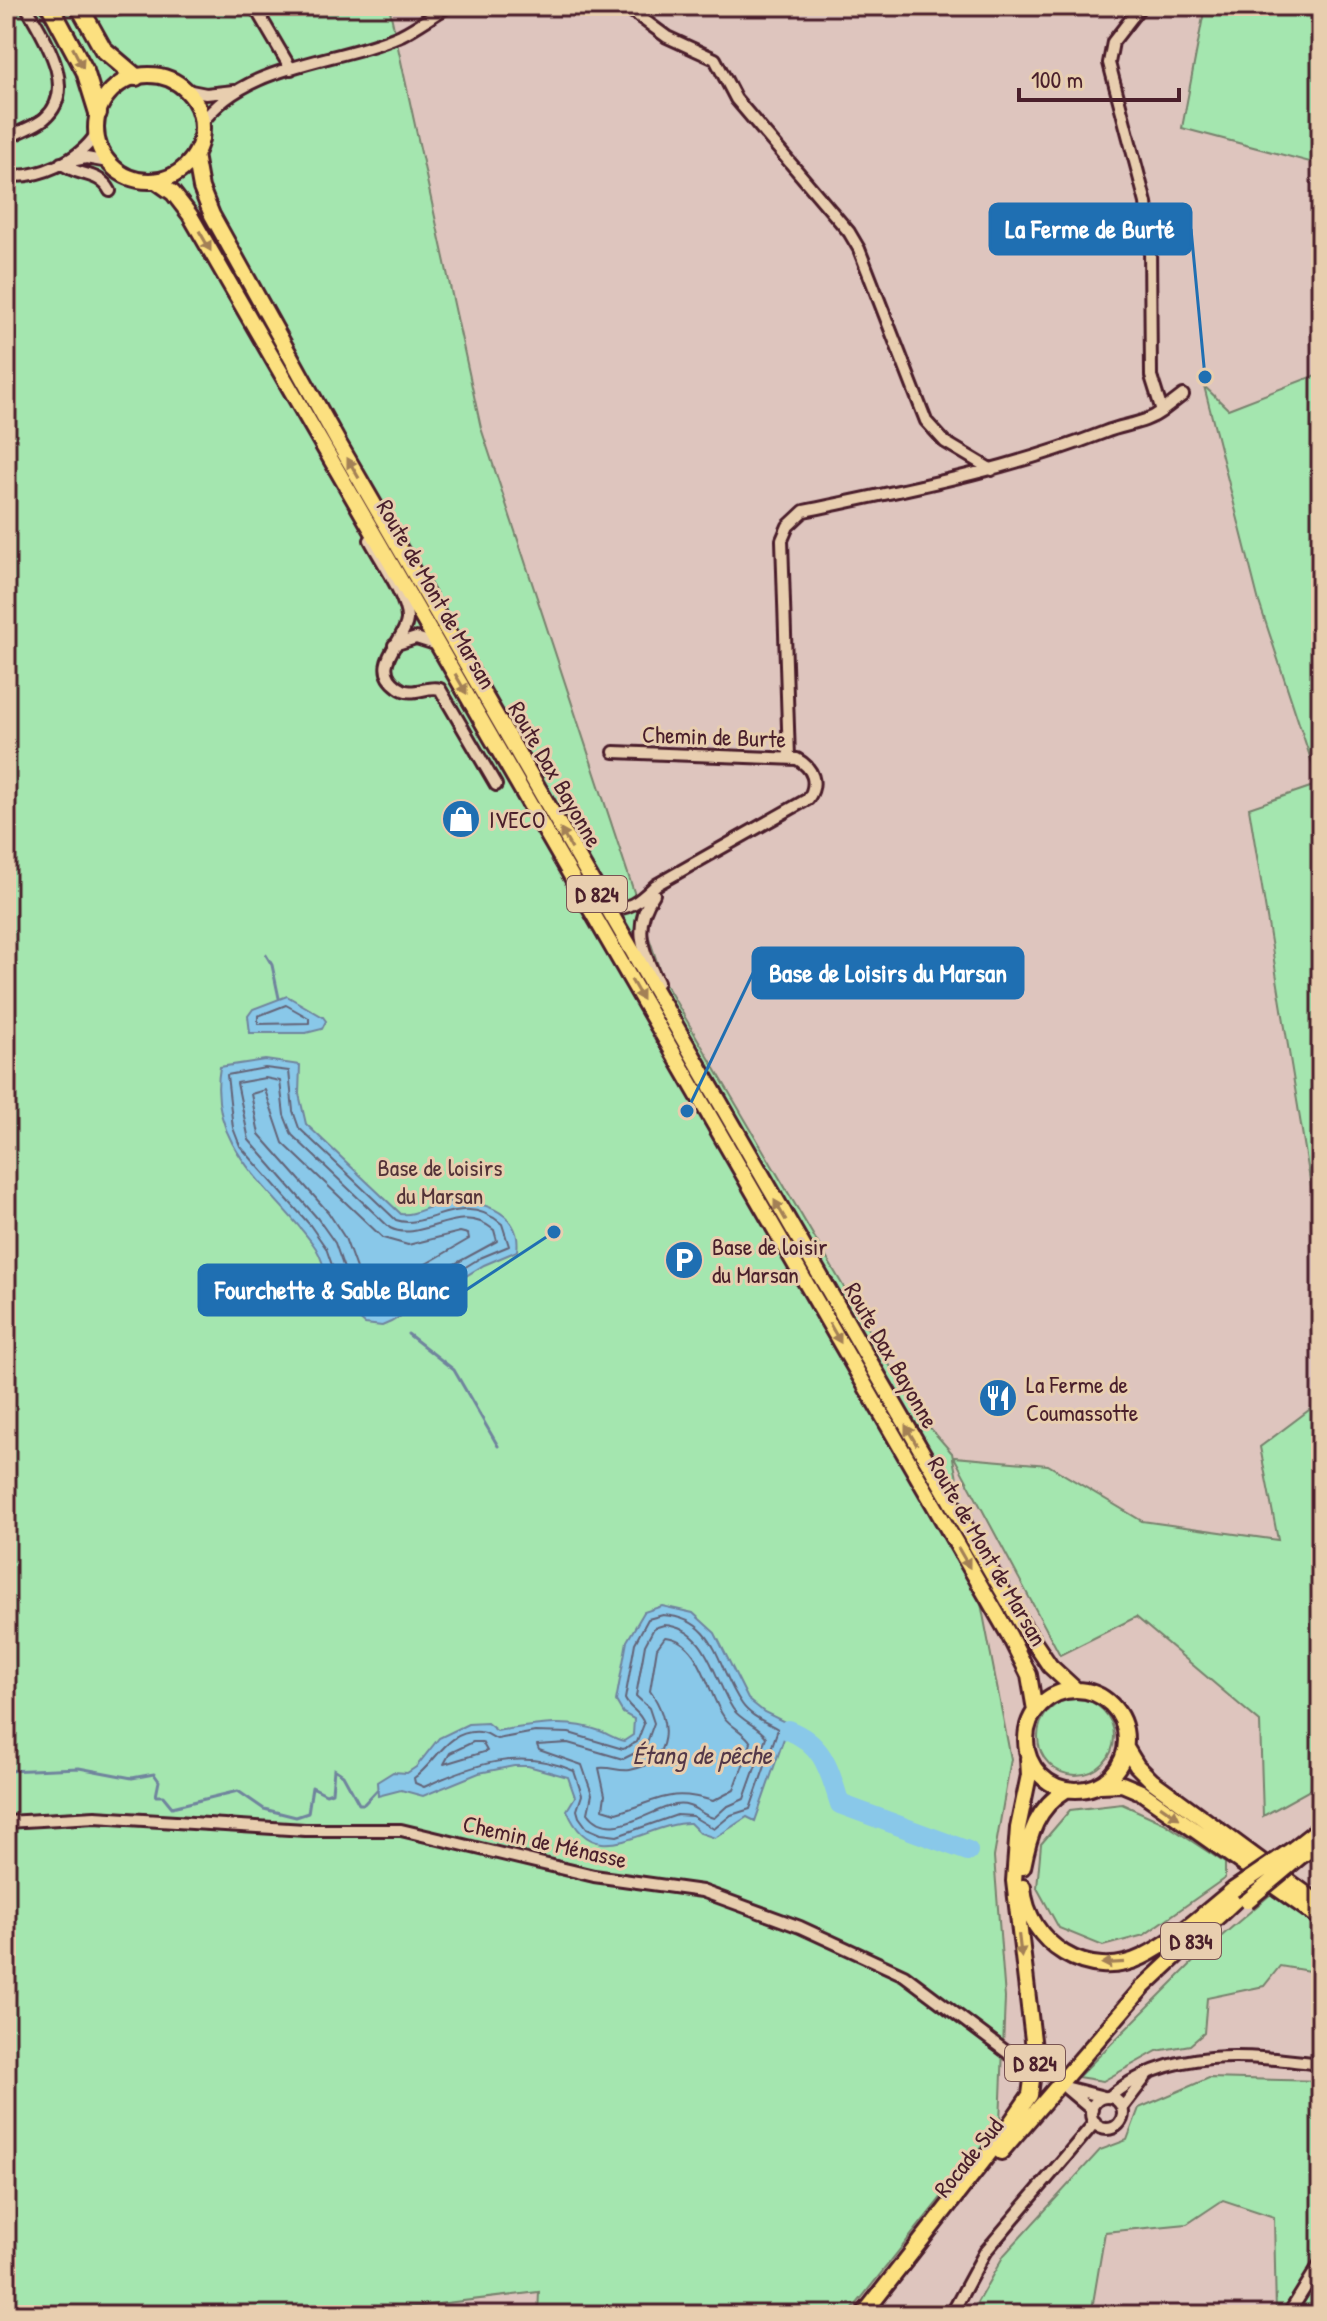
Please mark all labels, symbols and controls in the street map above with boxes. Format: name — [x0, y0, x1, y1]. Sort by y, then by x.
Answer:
one-way arrow — [71, 47, 85, 69]
scale bar — [1019, 52, 1179, 102]
text: 100 m — [1031, 63, 1083, 95]
callout: La Ferme de Burté — [990, 204, 1191, 254]
text: La Ferme de Burté — [1005, 211, 1175, 246]
one-way arrow — [198, 230, 212, 252]
one-way arrow — [346, 457, 360, 480]
street label: Route de Mont de Marsan — [370, 494, 504, 694]
one-way arrow — [454, 673, 468, 695]
street label: Route Dax Bayonne — [501, 695, 611, 853]
street label: Chemin de Burte — [641, 717, 787, 755]
shop icon: IVECO — [440, 798, 482, 840]
place label: IVECO — [489, 803, 545, 835]
one-way arrow — [559, 828, 573, 851]
road number: D 824 — [567, 876, 627, 912]
callout: Base de Loisirs du Marsan — [753, 948, 1023, 998]
text: Base de Loisirs du Marsan — [769, 955, 1007, 990]
one-way arrow — [630, 979, 644, 1001]
park label: Base de loisirs du Marsan — [378, 1151, 502, 1211]
one-way arrow — [773, 1199, 787, 1221]
place label: Base de loisir du Marsan — [712, 1230, 828, 1290]
parking icon: Base de loisir du Marsan — [663, 1239, 705, 1281]
callout: Fourchette & Sable Blanc — [199, 1265, 466, 1315]
text: Fourchette & Sable Blanc — [214, 1272, 450, 1307]
street label: Route Dax Bayonne — [837, 1276, 947, 1434]
one-way arrow — [828, 1321, 842, 1344]
place label: La Ferme de Coumassotte — [1026, 1368, 1139, 1428]
restaurant icon: La Ferme de Coumassotte — [977, 1377, 1019, 1419]
one-way arrow — [904, 1424, 918, 1446]
street label: Route de Mont de Marsan — [921, 1451, 1055, 1651]
one-way arrow — [957, 1547, 971, 1569]
water label: Étang de pêche — [632, 1737, 773, 1773]
one-way arrow — [1159, 1804, 1180, 1819]
street label: Chemin de Ménasse — [460, 1807, 631, 1876]
road number: D 834 — [1161, 1923, 1221, 1959]
one-way arrow — [1014, 1934, 1027, 1959]
one-way arrow — [1100, 1956, 1125, 1969]
road number: D 824 — [1005, 2045, 1065, 2081]
street label: Rocade Sud — [926, 2111, 1010, 2203]

